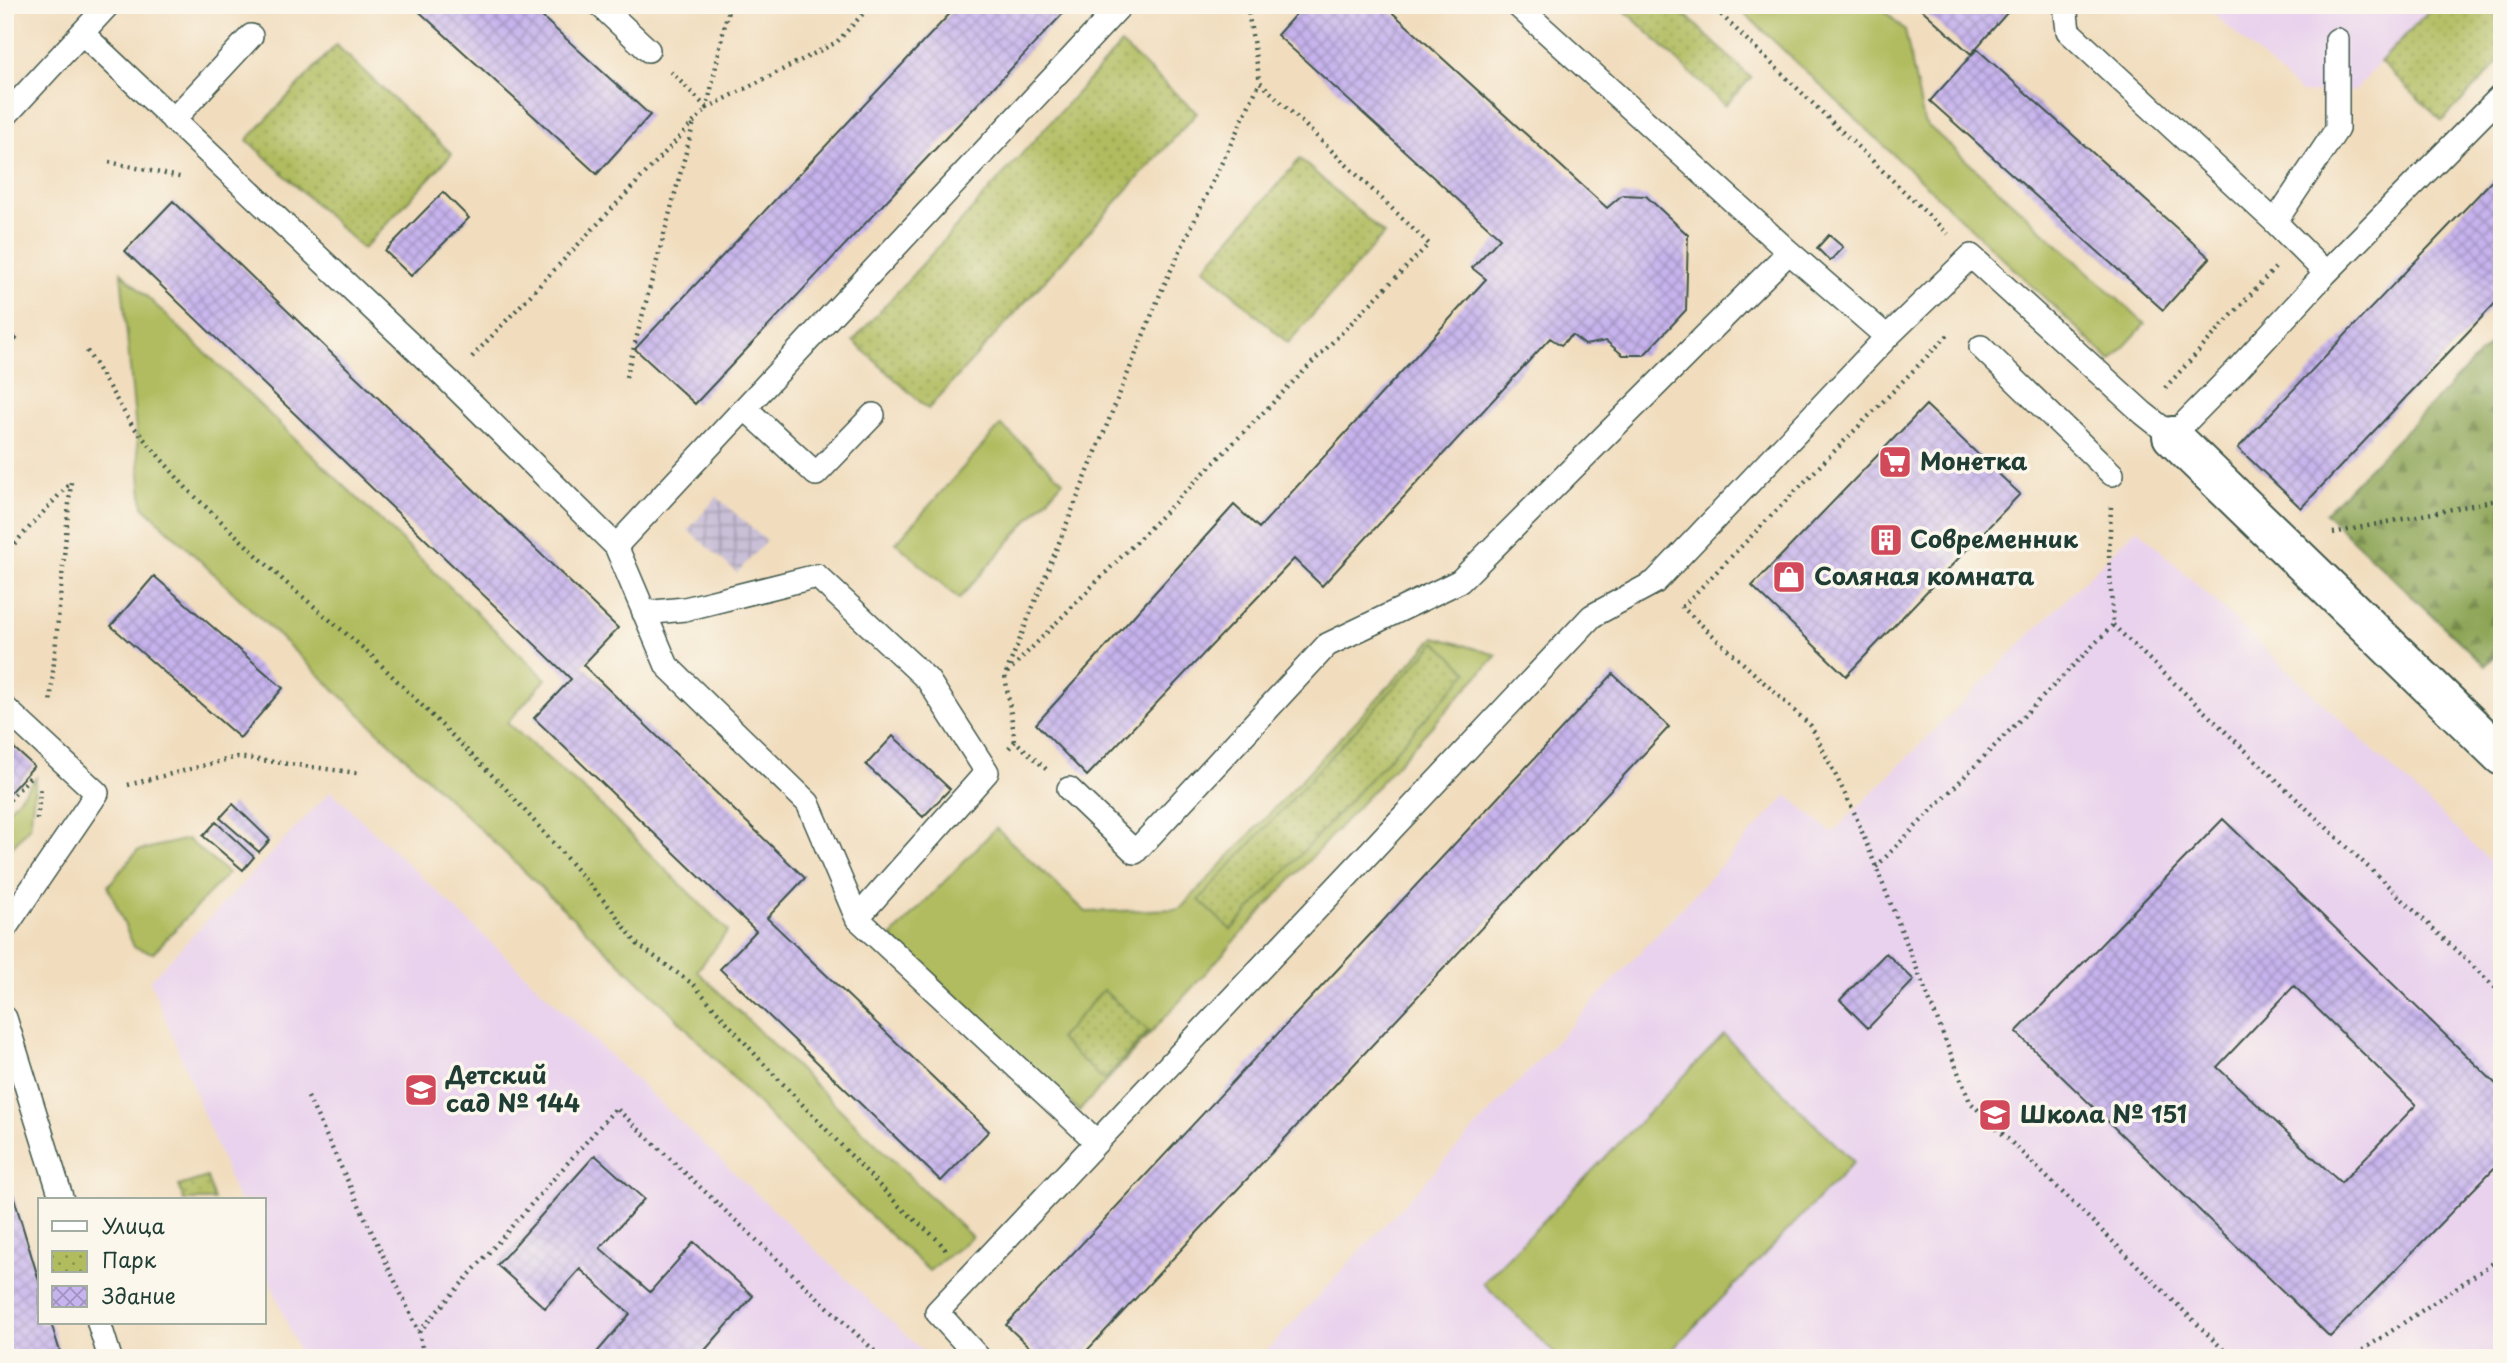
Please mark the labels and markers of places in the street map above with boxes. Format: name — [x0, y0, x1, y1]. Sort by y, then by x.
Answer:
place label: Монетка — [1920, 442, 2028, 478]
supermarket icon: Монетка — [1876, 443, 1914, 481]
place label: Современник — [1910, 520, 2079, 556]
building icon: Современник — [1867, 521, 1905, 559]
place label: Соляная комната — [1814, 557, 2035, 593]
shop icon: Соляная комната — [1770, 558, 1808, 596]
place label: Детский сад № 144 — [445, 1056, 580, 1120]
school or university icon: Детский сад № 144 — [402, 1071, 440, 1109]
place label: Школа № 151 — [2020, 1095, 2187, 1131]
school or university icon: Школа № 151 — [1976, 1096, 2014, 1134]

